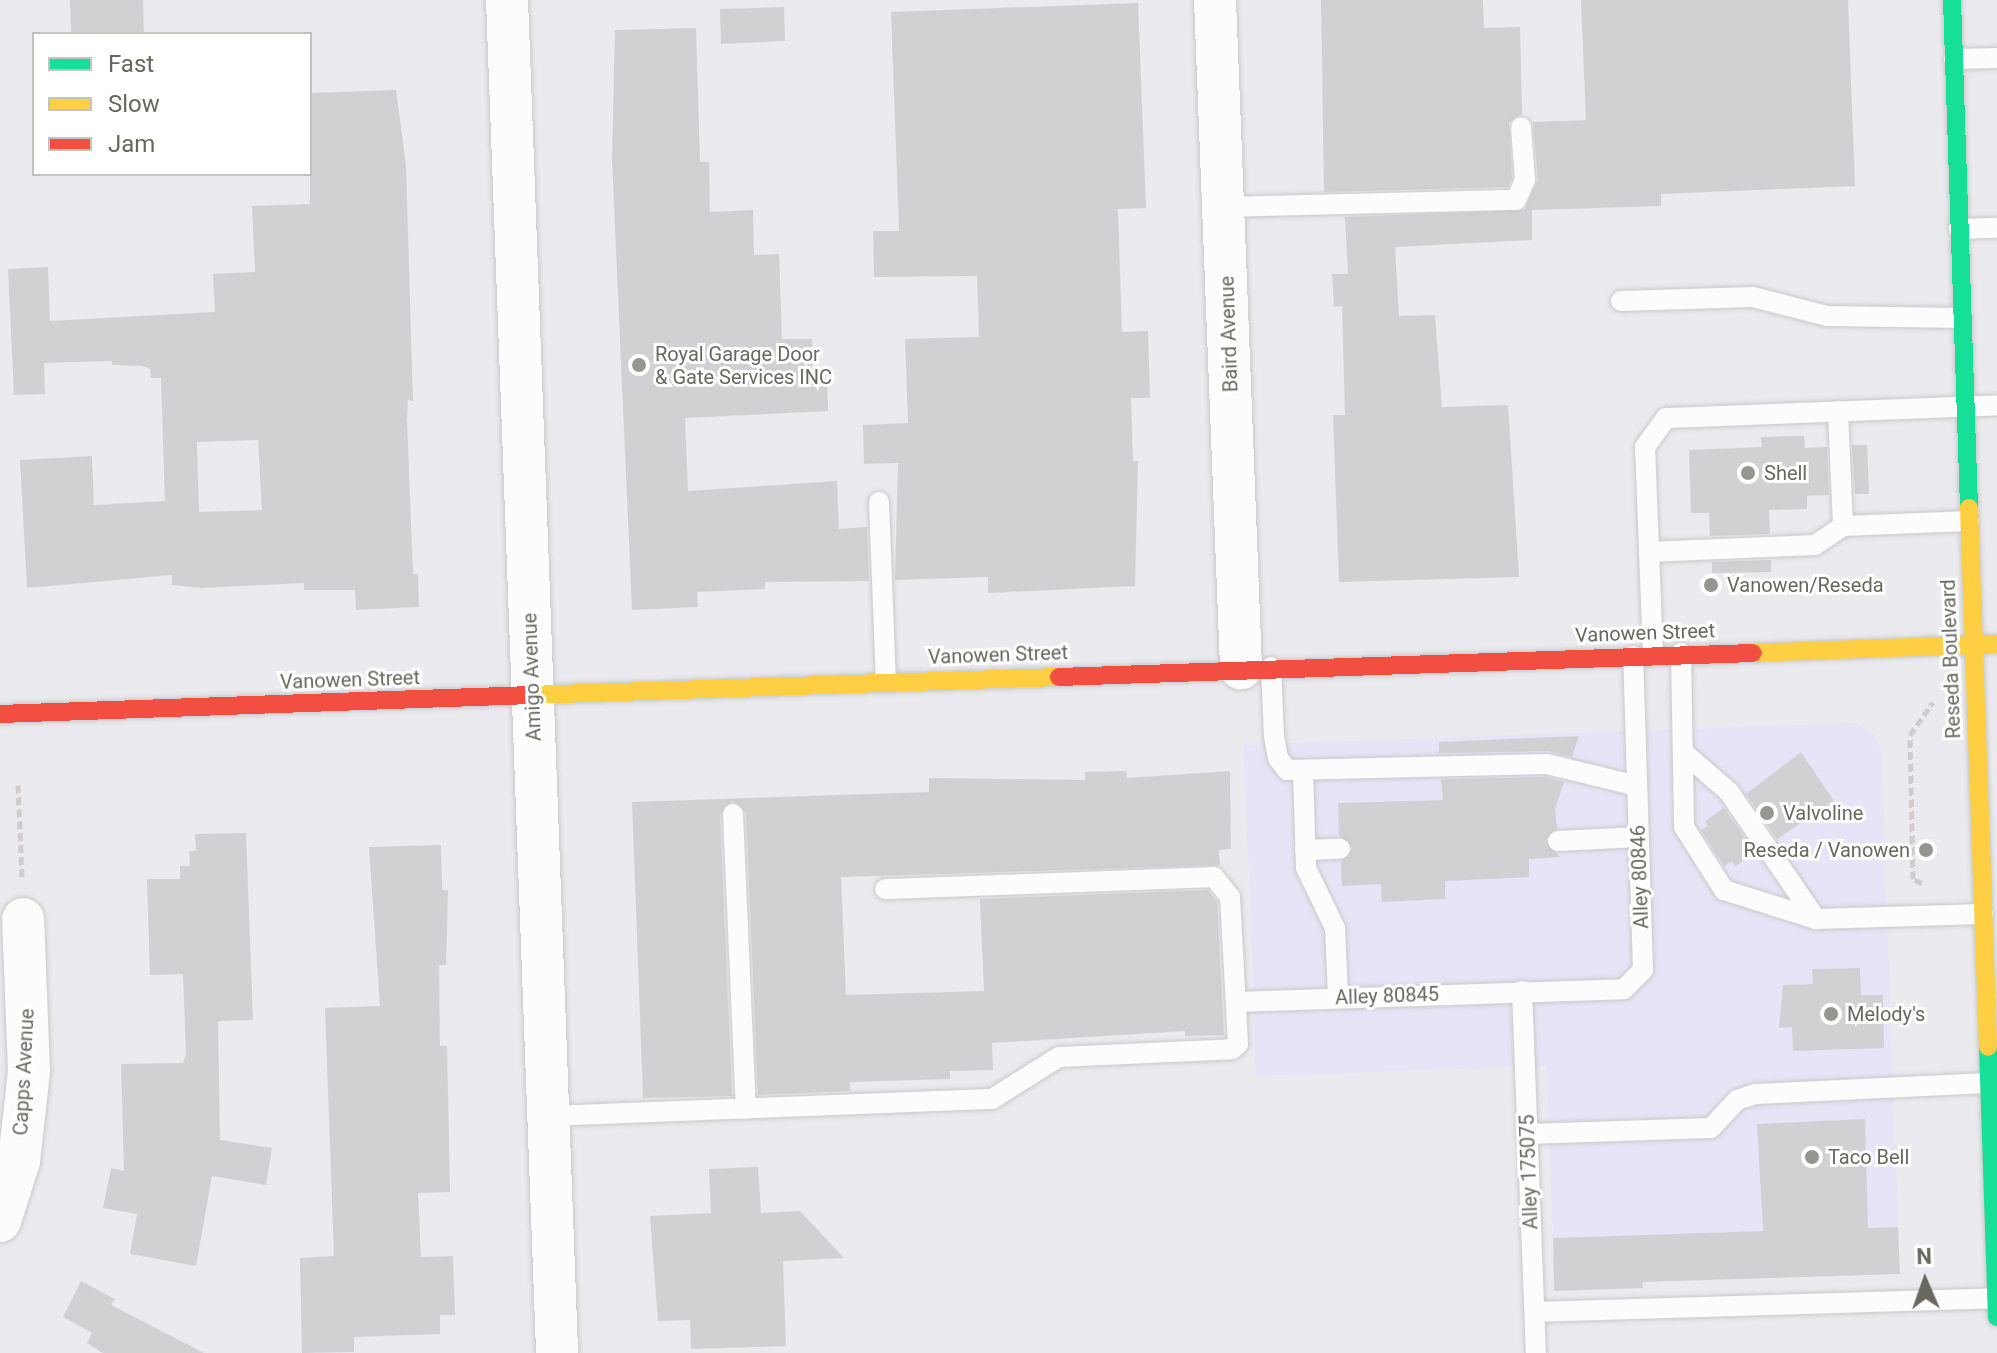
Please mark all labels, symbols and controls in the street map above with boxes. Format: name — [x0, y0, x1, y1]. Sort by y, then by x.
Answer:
legend — [32, 32, 312, 176]
text: Fast — [108, 50, 154, 78]
text: Slow — [108, 90, 160, 118]
text: Jam — [108, 130, 155, 158]
street label: Baird Avenue — [1215, 275, 1243, 393]
place label: Royal Garage Door & Gate Services INC — [655, 342, 832, 389]
marker: Royal Garage Door & Gate Services INC — [630, 356, 648, 374]
place label: Shell — [1764, 461, 1807, 485]
marker: Shell — [1739, 464, 1757, 482]
place label: Vanowen/Reseda — [1727, 573, 1884, 597]
marker: Vanowen/Reseda — [1702, 576, 1720, 594]
street label: Reseda Boulevard — [1936, 579, 1966, 739]
street label: Amigo Avenue — [518, 612, 546, 742]
street label: Vanowen Street — [1575, 619, 1715, 647]
street label: Vanowen Street — [928, 641, 1068, 669]
street label: Vanowen Street — [280, 666, 420, 694]
place label: Valvoline — [1783, 801, 1863, 825]
marker: Valvoline — [1758, 804, 1776, 822]
street label: Alley 80846 — [1626, 825, 1654, 929]
place label: Reseda / Vanowen — [1744, 838, 1910, 862]
marker: Reseda / Vanowen — [1917, 841, 1935, 859]
street label: Alley 80845 — [1335, 982, 1439, 1010]
place label: Melody's — [1847, 1002, 1925, 1026]
marker: Melody's — [1822, 1005, 1840, 1023]
street label: Capps Avenue — [9, 1008, 39, 1136]
street label: Alley 175075 — [1515, 1114, 1543, 1230]
place label: Taco Bell — [1828, 1145, 1909, 1169]
marker: Taco Bell — [1803, 1148, 1821, 1166]
north arrow — [1885, 1241, 1965, 1321]
text: N — [1916, 1244, 1932, 1269]

